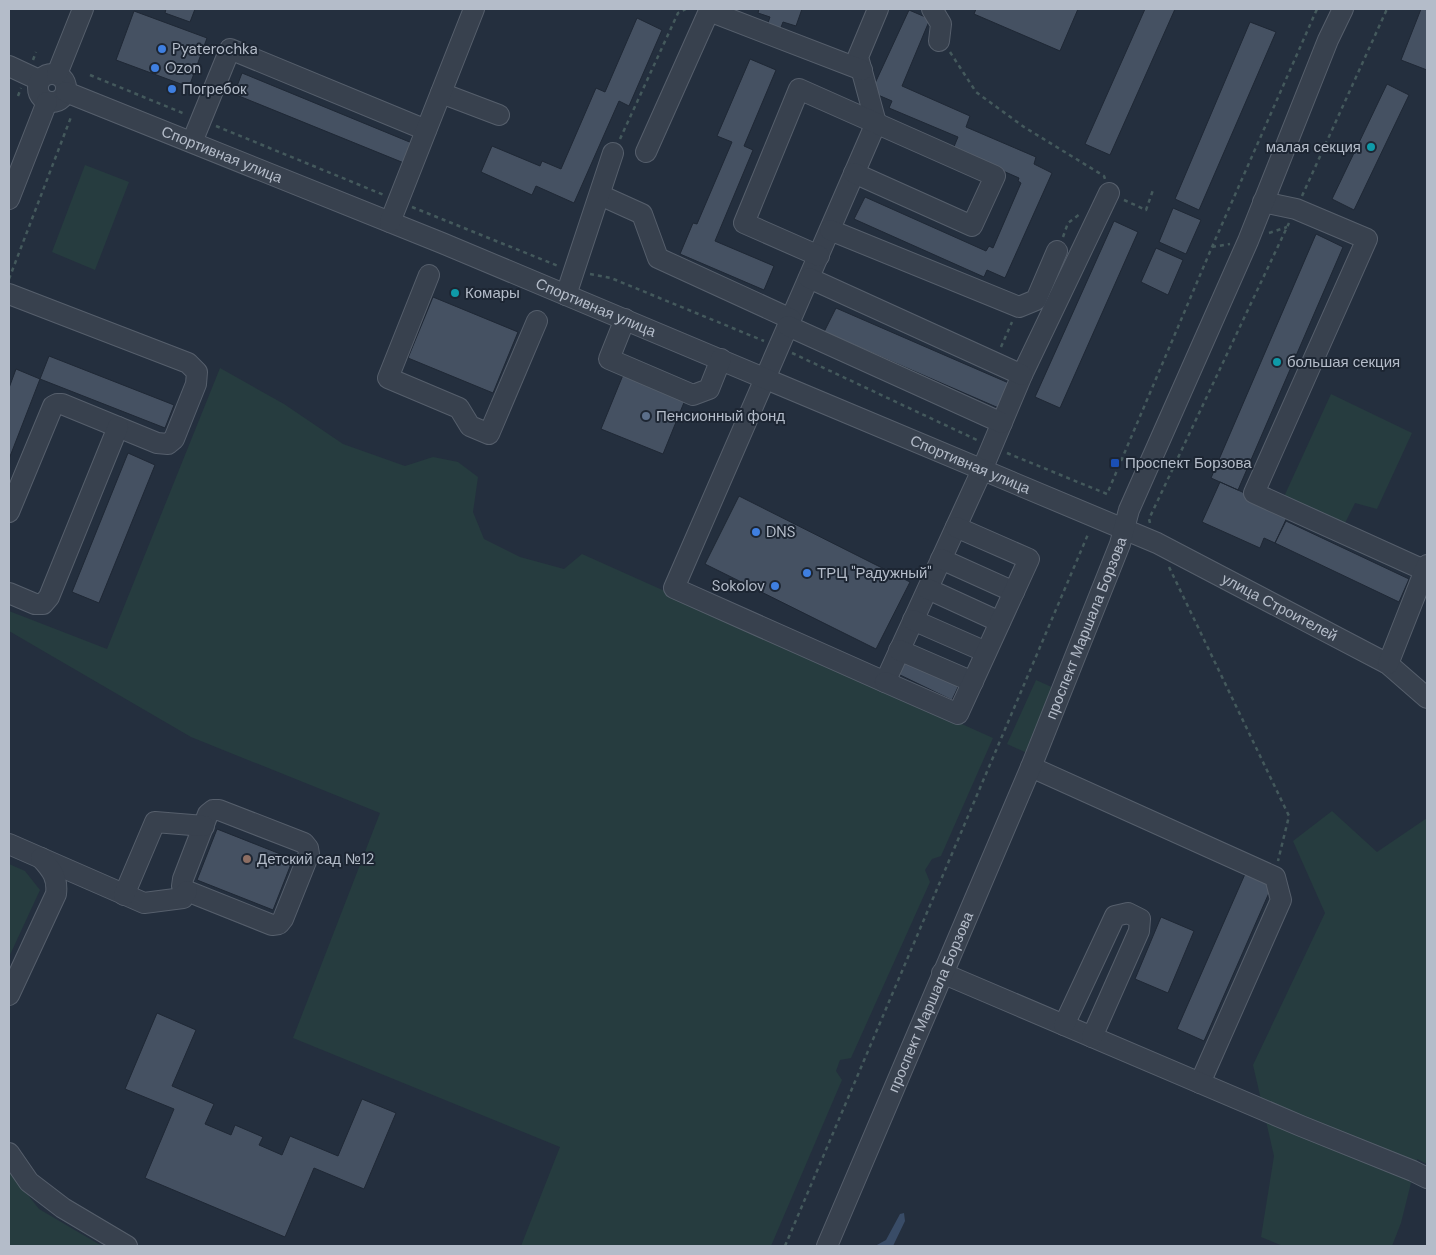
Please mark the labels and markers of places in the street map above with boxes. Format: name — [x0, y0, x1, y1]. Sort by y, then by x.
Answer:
place label: Pyaterochka — [172, 39, 258, 59]
marker: Pyaterochka — [156, 43, 168, 55]
place label: Ozon — [165, 58, 201, 78]
marker: Ozon — [149, 62, 161, 74]
place label: Погребок — [182, 79, 247, 99]
marker: Погребок — [166, 83, 178, 95]
place label: малая секция — [1266, 137, 1361, 157]
marker: малая секция — [1365, 141, 1377, 153]
place label: Комары — [465, 283, 520, 303]
marker: Комары — [449, 287, 461, 299]
place label: большая секция — [1287, 352, 1400, 372]
marker: большая секция — [1271, 356, 1283, 368]
place label: Пенсионный фонд — [656, 406, 785, 426]
marker: Пенсионный фонд — [640, 410, 652, 422]
place label: Проспект Борзова — [1125, 453, 1252, 473]
marker: Проспект Борзова — [1109, 457, 1121, 469]
place label: DNS — [766, 522, 796, 542]
marker: DNS — [750, 526, 762, 538]
place label: ТРЦ "Радужный" — [817, 563, 932, 583]
marker: ТРЦ "Радужный" — [801, 567, 813, 579]
place label: Sokolov — [712, 576, 765, 596]
marker: Sokolov — [769, 580, 781, 592]
place label: Детский сад №12 — [257, 849, 375, 869]
marker: Детский сад №12 — [241, 853, 253, 865]

